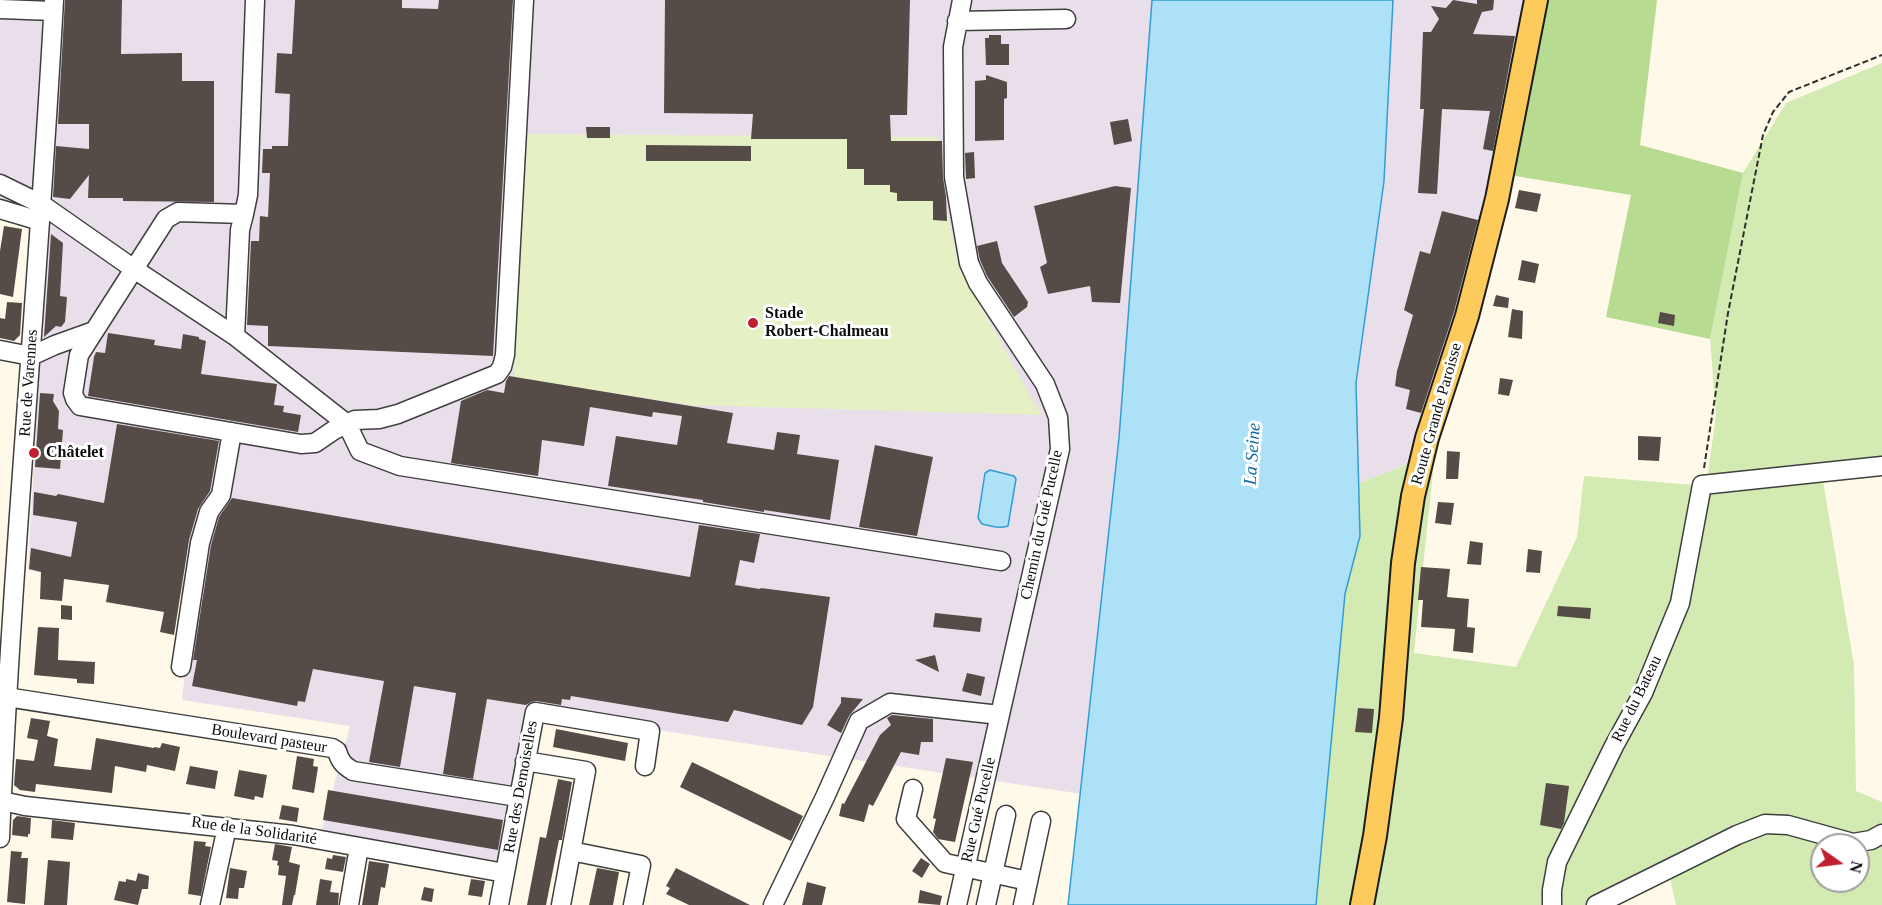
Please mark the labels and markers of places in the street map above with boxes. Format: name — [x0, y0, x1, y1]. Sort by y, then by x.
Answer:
place label: Stade Robert-Chalmeau — [765, 304, 889, 342]
marker: Stade Robert-Chalmeau — [746, 316, 760, 330]
place label: Châtelet — [46, 443, 104, 463]
marker: Châtelet — [27, 446, 41, 460]

